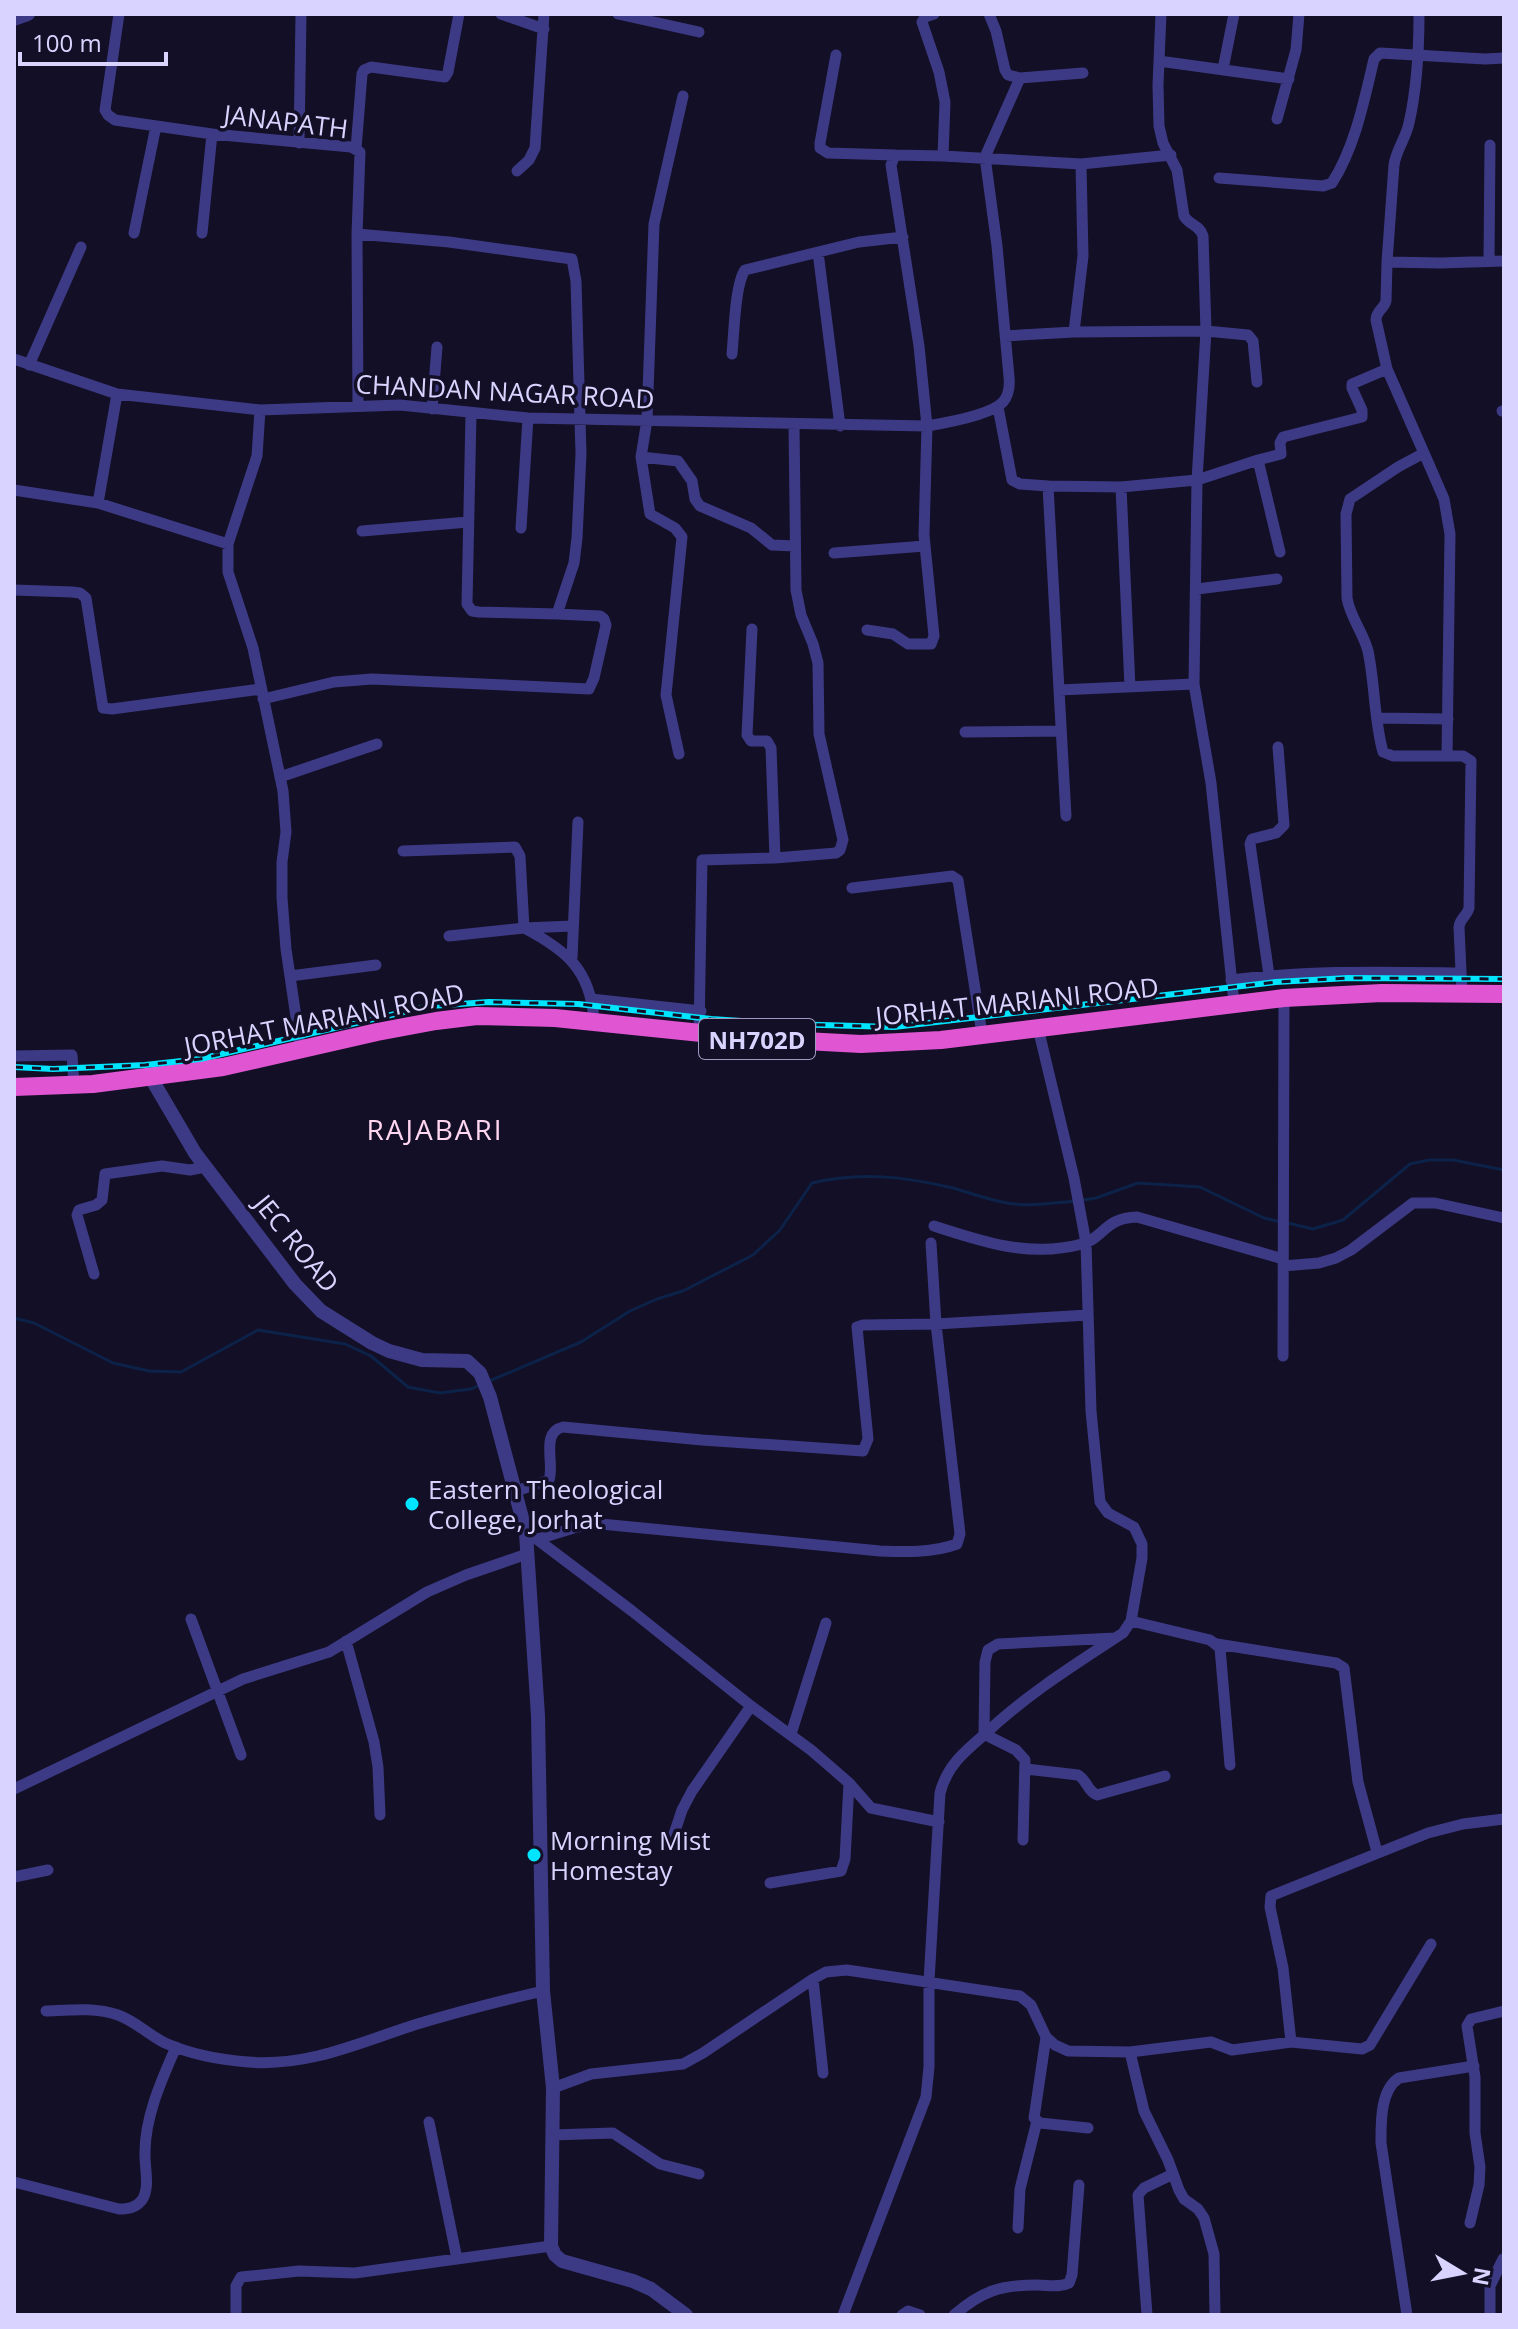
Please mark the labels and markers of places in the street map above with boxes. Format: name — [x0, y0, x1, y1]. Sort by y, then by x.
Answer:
place label: Eastern Theological College, Jorhat — [428, 1471, 663, 1537]
marker: Eastern Theological College, Jorhat — [403, 1495, 421, 1513]
place label: Morning Mist Homestay — [550, 1822, 711, 1888]
marker: Morning Mist Homestay — [525, 1846, 543, 1864]

